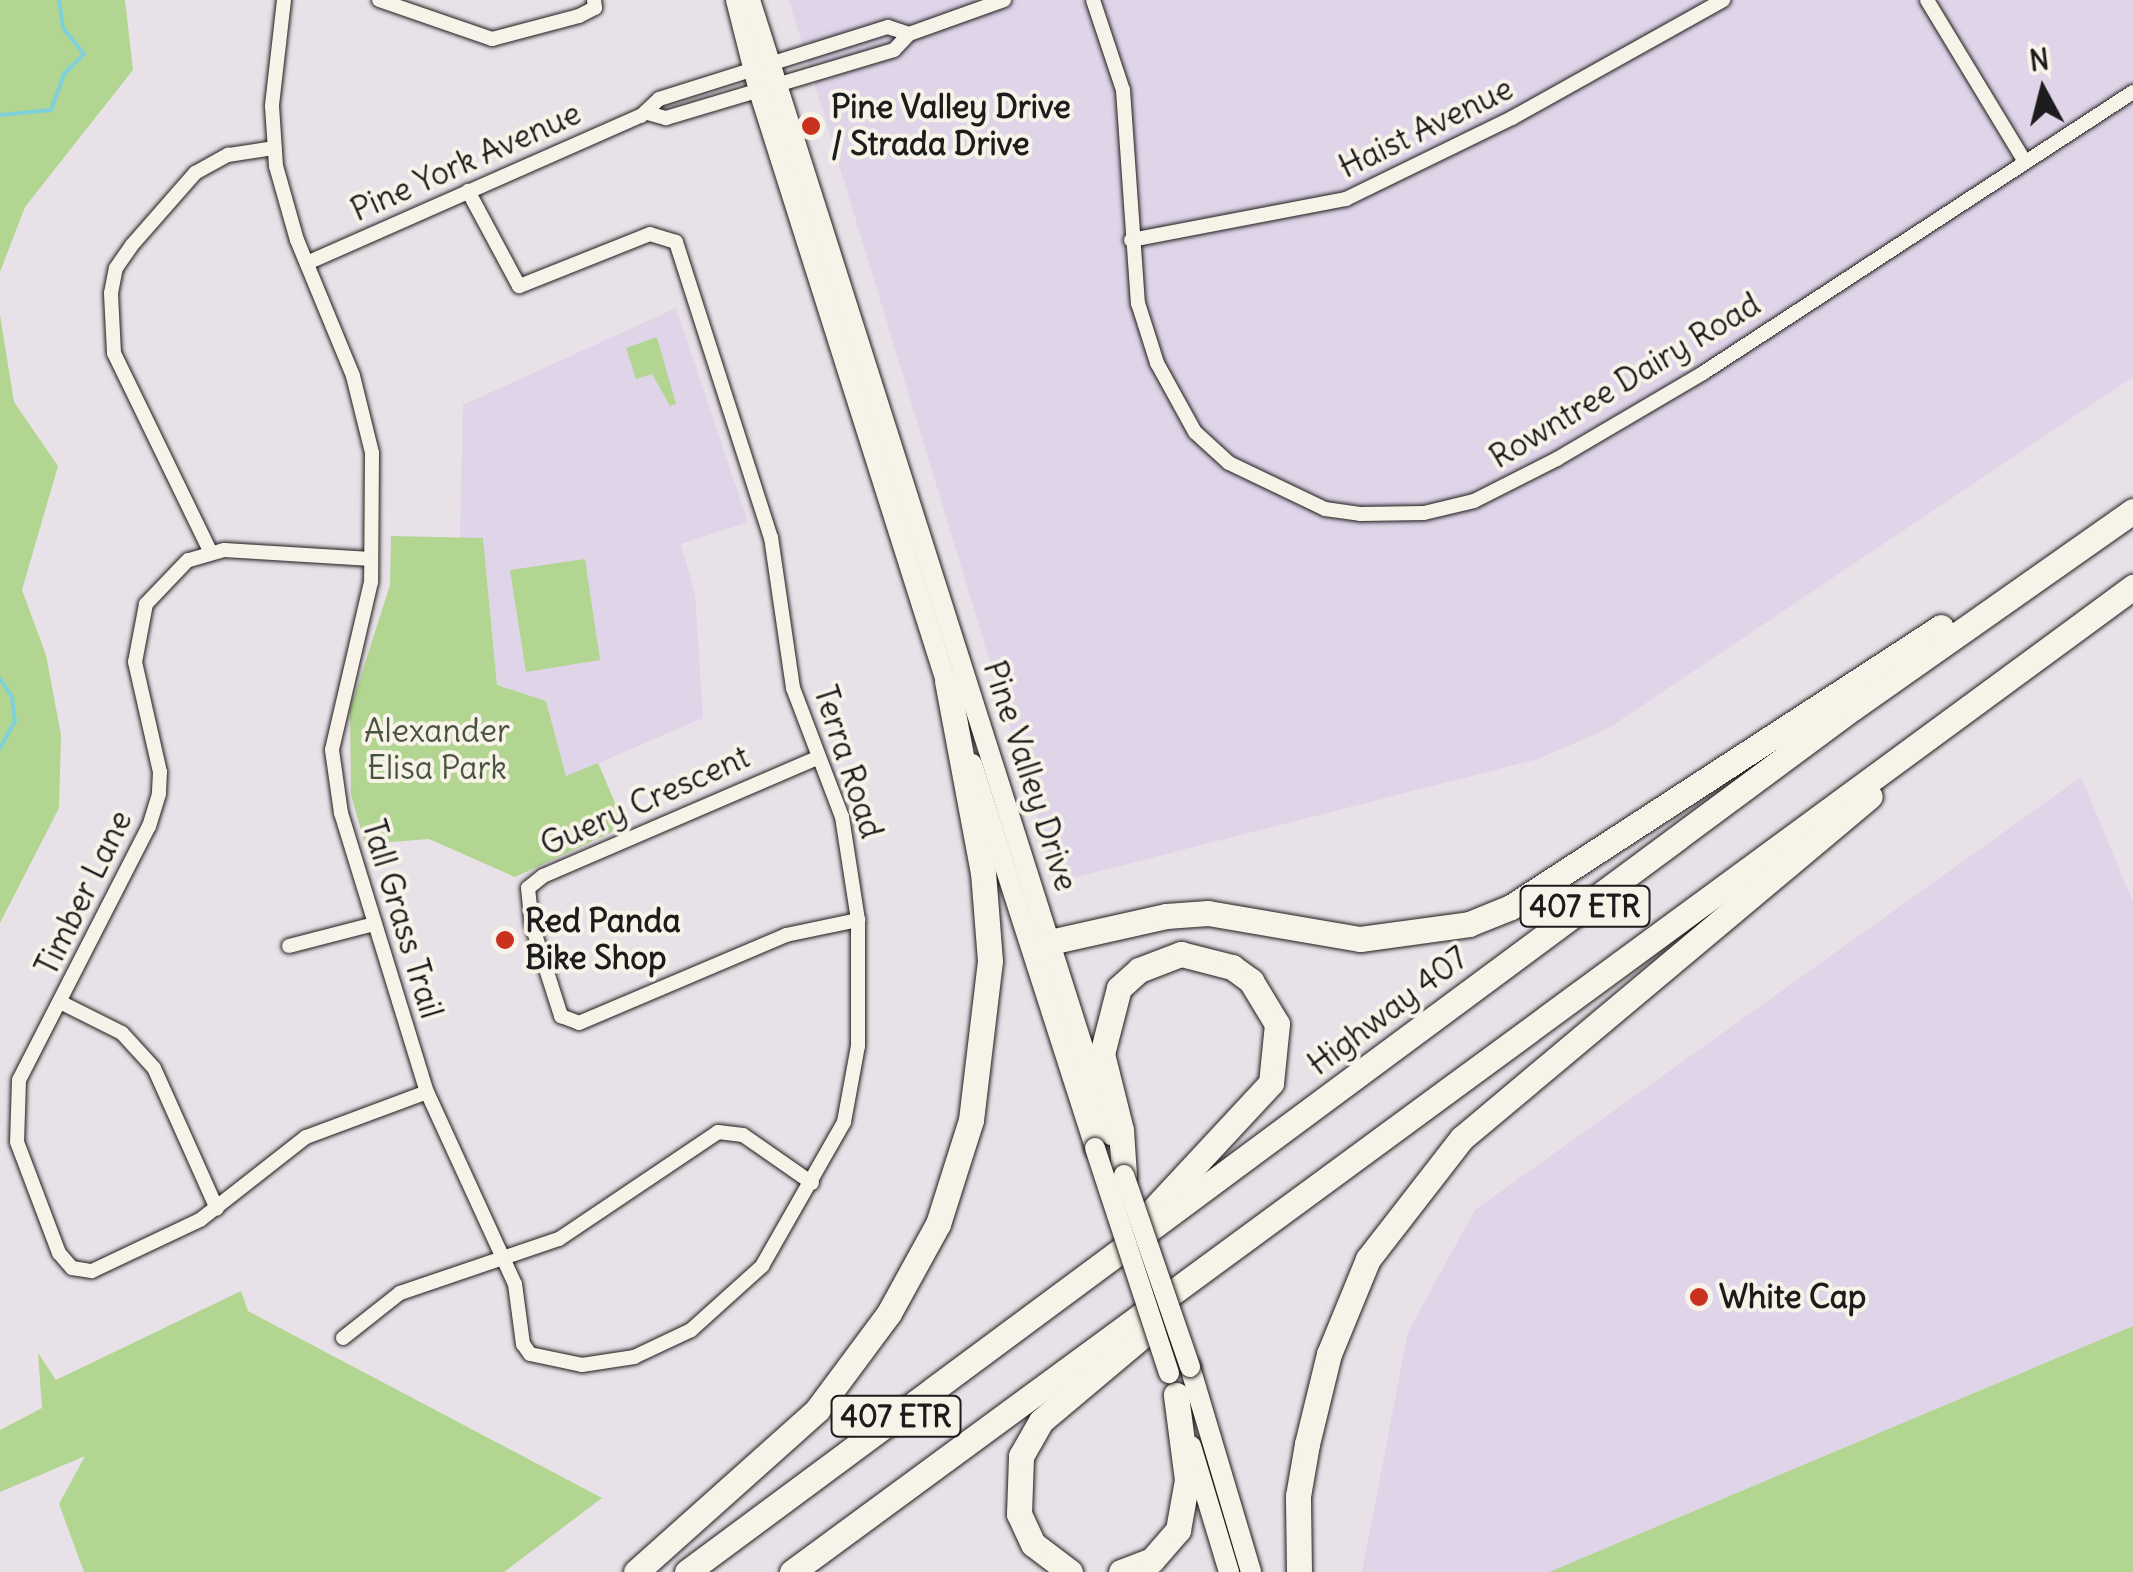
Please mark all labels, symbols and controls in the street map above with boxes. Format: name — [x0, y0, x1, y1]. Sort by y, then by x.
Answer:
north arrow — [1993, 40, 2093, 140]
text: N — [2028, 41, 2051, 79]
street label: Haist Avenue — [1333, 69, 1519, 187]
place label: Pine Valley Drive / Strada Drive — [831, 89, 1071, 164]
street label: Pine York Avenue — [345, 94, 587, 230]
marker: Pine Valley Drive / Strada Drive — [800, 115, 822, 137]
street label: Rowntree Dairy Road — [1483, 285, 1767, 477]
street label: Pine Valley Drive — [975, 656, 1085, 896]
street label: Terra Road — [805, 681, 891, 843]
park label: Alexander Elisa Park — [364, 713, 510, 788]
street label: Guery Crescent — [535, 738, 755, 864]
street label: Timber Lane — [28, 804, 140, 982]
street label: Tall Grass Trail — [354, 815, 450, 1023]
road number: 407 ETR — [1518, 881, 1652, 931]
place label: Red Panda Bike Shop — [525, 903, 681, 978]
marker: Red Panda Bike Shop — [494, 929, 516, 951]
street label: Highway 407 — [1301, 938, 1475, 1084]
place label: White Cap — [1719, 1278, 1866, 1316]
marker: White Cap — [1688, 1286, 1710, 1308]
road number: 407 ETR — [828, 1391, 964, 1441]

